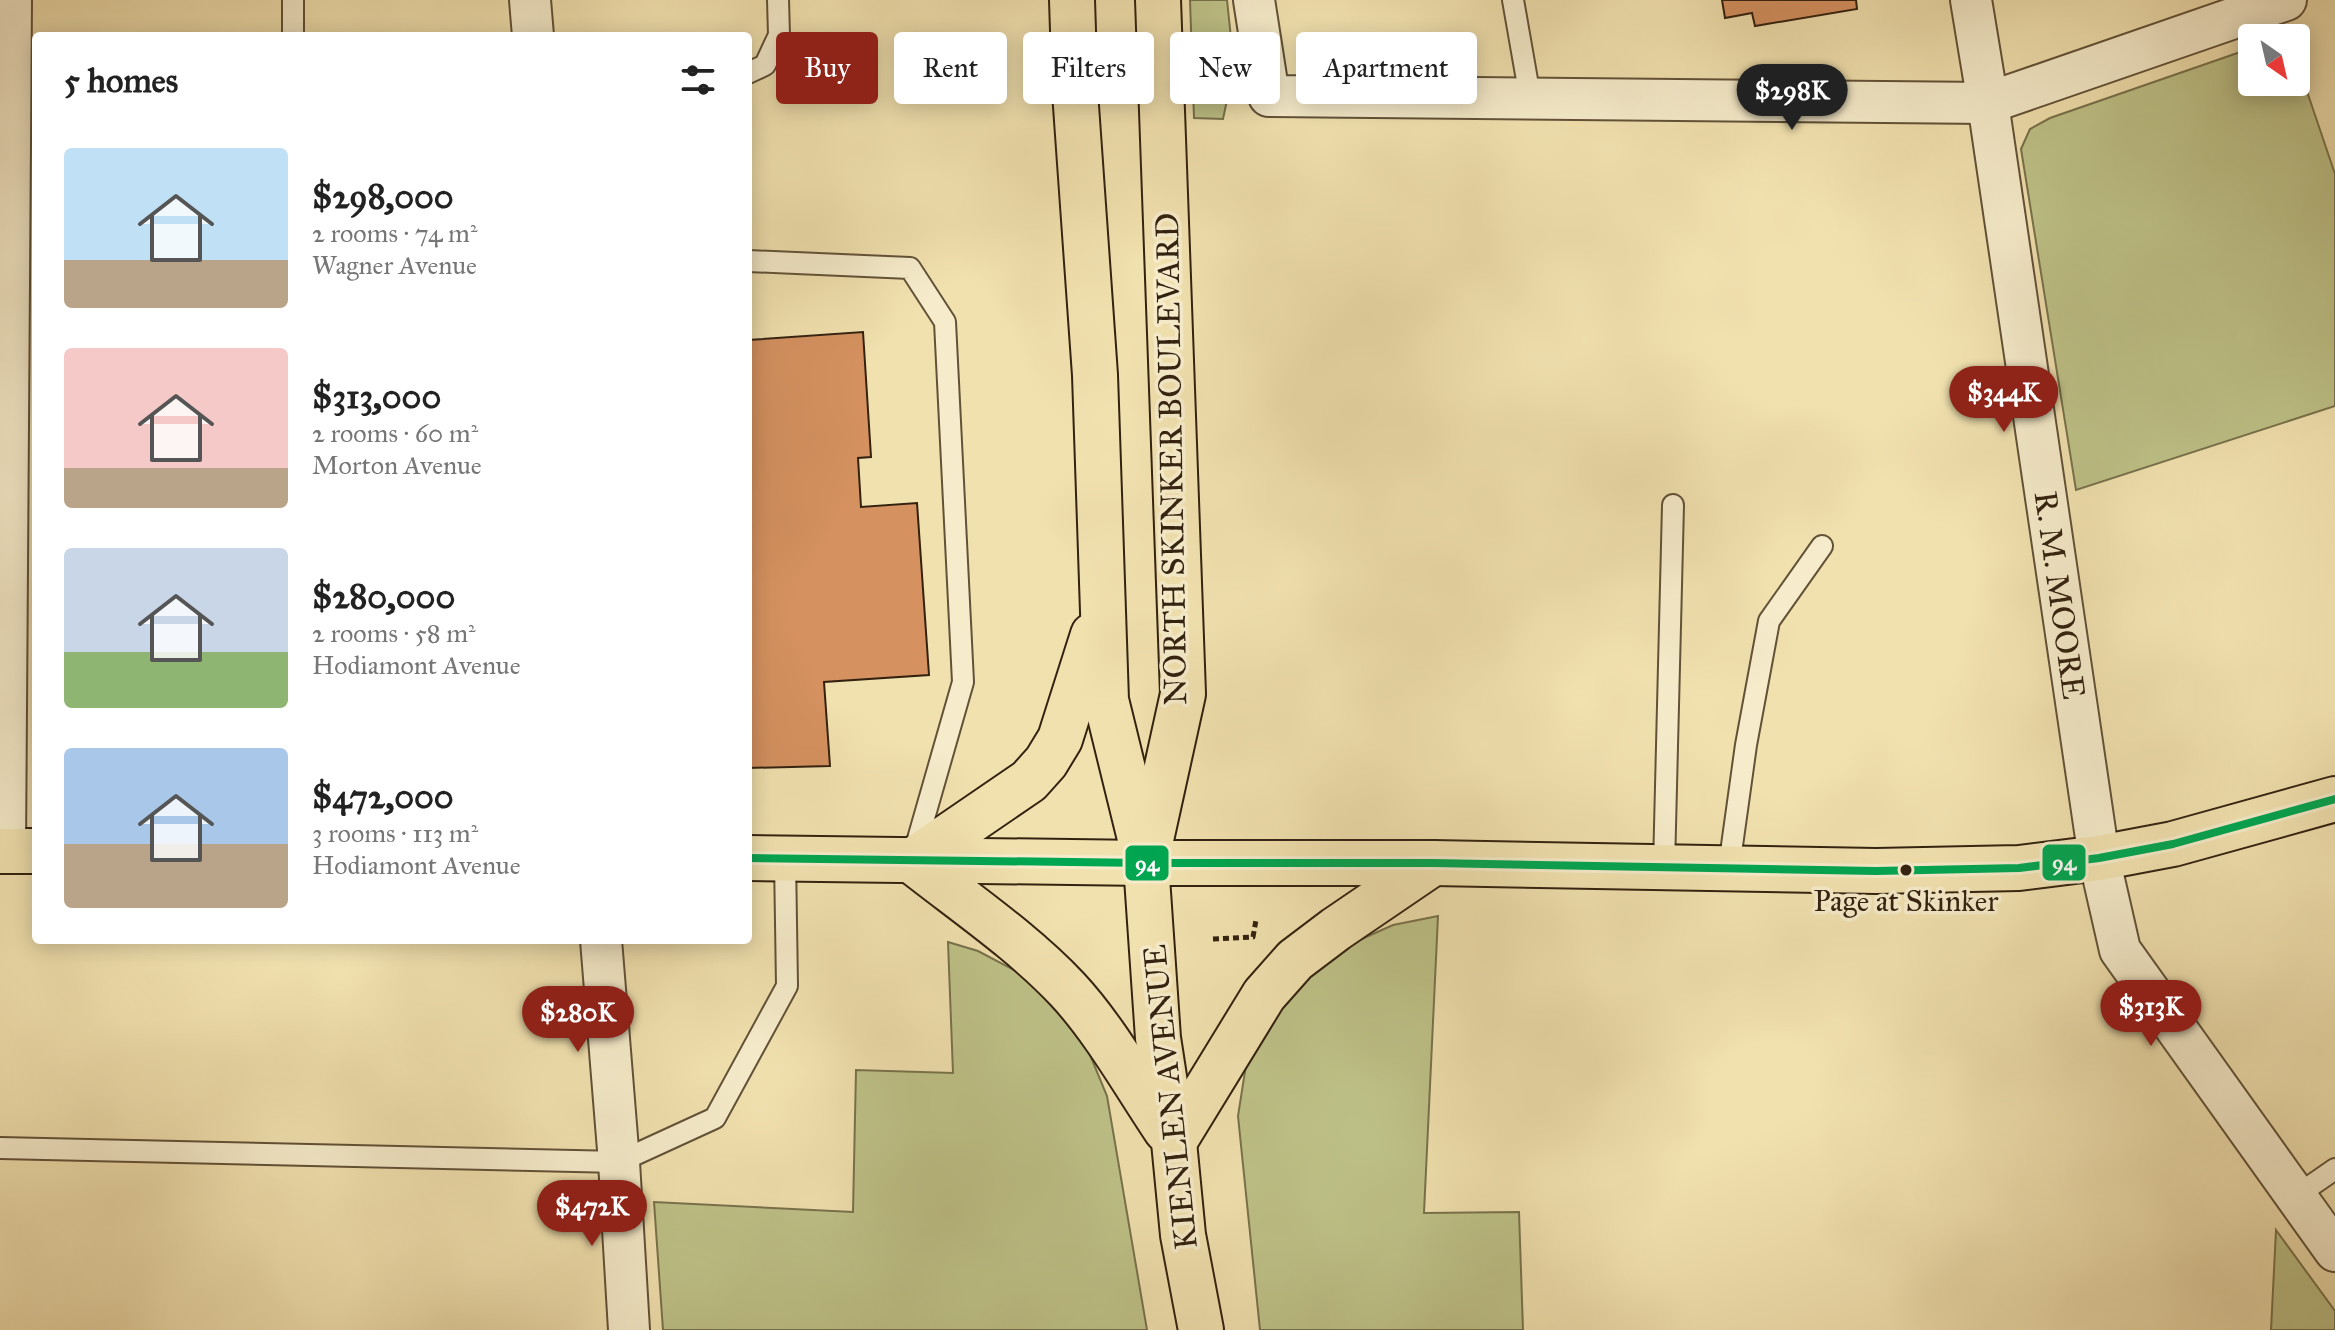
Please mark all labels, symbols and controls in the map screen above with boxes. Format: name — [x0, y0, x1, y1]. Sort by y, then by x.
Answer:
north arrow — [2238, 24, 2310, 96]
map controls — [2238, 24, 2310, 96]
chip: Buy — [776, 32, 878, 104]
chip: Rent — [894, 32, 1007, 104]
chip: Filters — [1023, 32, 1154, 104]
chip: New — [1170, 32, 1280, 104]
chip: Apartment — [1296, 32, 1477, 104]
icon: filters — [676, 58, 720, 102]
text: 5 homes — [64, 60, 178, 101]
pin: $298K — [1736, 64, 1848, 132]
text: $298K — [1755, 74, 1829, 106]
text: $298,000 — [312, 176, 454, 217]
icon: home — [128, 180, 224, 276]
street label: NORTH SKINKER BOULEVARD — [1148, 212, 1195, 706]
text: 2 rooms · 74 m² — [312, 217, 478, 249]
text: Wagner Avenue — [312, 249, 477, 281]
pin: $344K — [1948, 366, 2060, 434]
text: $313,000 — [312, 376, 441, 417]
text: $344K — [1967, 376, 2041, 408]
icon: home — [128, 380, 224, 476]
text: 2 rooms · 60 m² — [312, 417, 478, 449]
text: Morton Avenue — [312, 449, 482, 481]
street label: R. M. MOORE — [2026, 488, 2093, 702]
text: $280,000 — [312, 576, 455, 617]
icon: home — [128, 580, 224, 676]
text: 2 rooms · 58 m² — [312, 617, 476, 649]
text: Hodiamont Avenue — [312, 649, 521, 681]
text: $472,000 — [312, 776, 454, 817]
icon: home — [128, 780, 224, 876]
text: 3 rooms · 113 m² — [312, 817, 478, 849]
line badge: 94 — [2041, 843, 2087, 882]
line badge: 94 — [1124, 844, 1170, 882]
text: Hodiamont Avenue — [312, 849, 521, 881]
text: 94 — [2052, 849, 2078, 876]
text: 94 — [1135, 850, 1161, 877]
marker: Page at Skinker — [1898, 862, 1914, 878]
place label: Page at Skinker — [1813, 883, 1999, 919]
street label: KIENLEN AVENUE — [1135, 942, 1206, 1251]
pin: $313K — [2095, 980, 2207, 1048]
pin: $280K — [522, 986, 634, 1054]
text: $313K — [2118, 990, 2184, 1022]
text: $280K — [540, 996, 616, 1028]
pin: $472K — [536, 1180, 648, 1248]
text: $472K — [555, 1190, 629, 1222]

